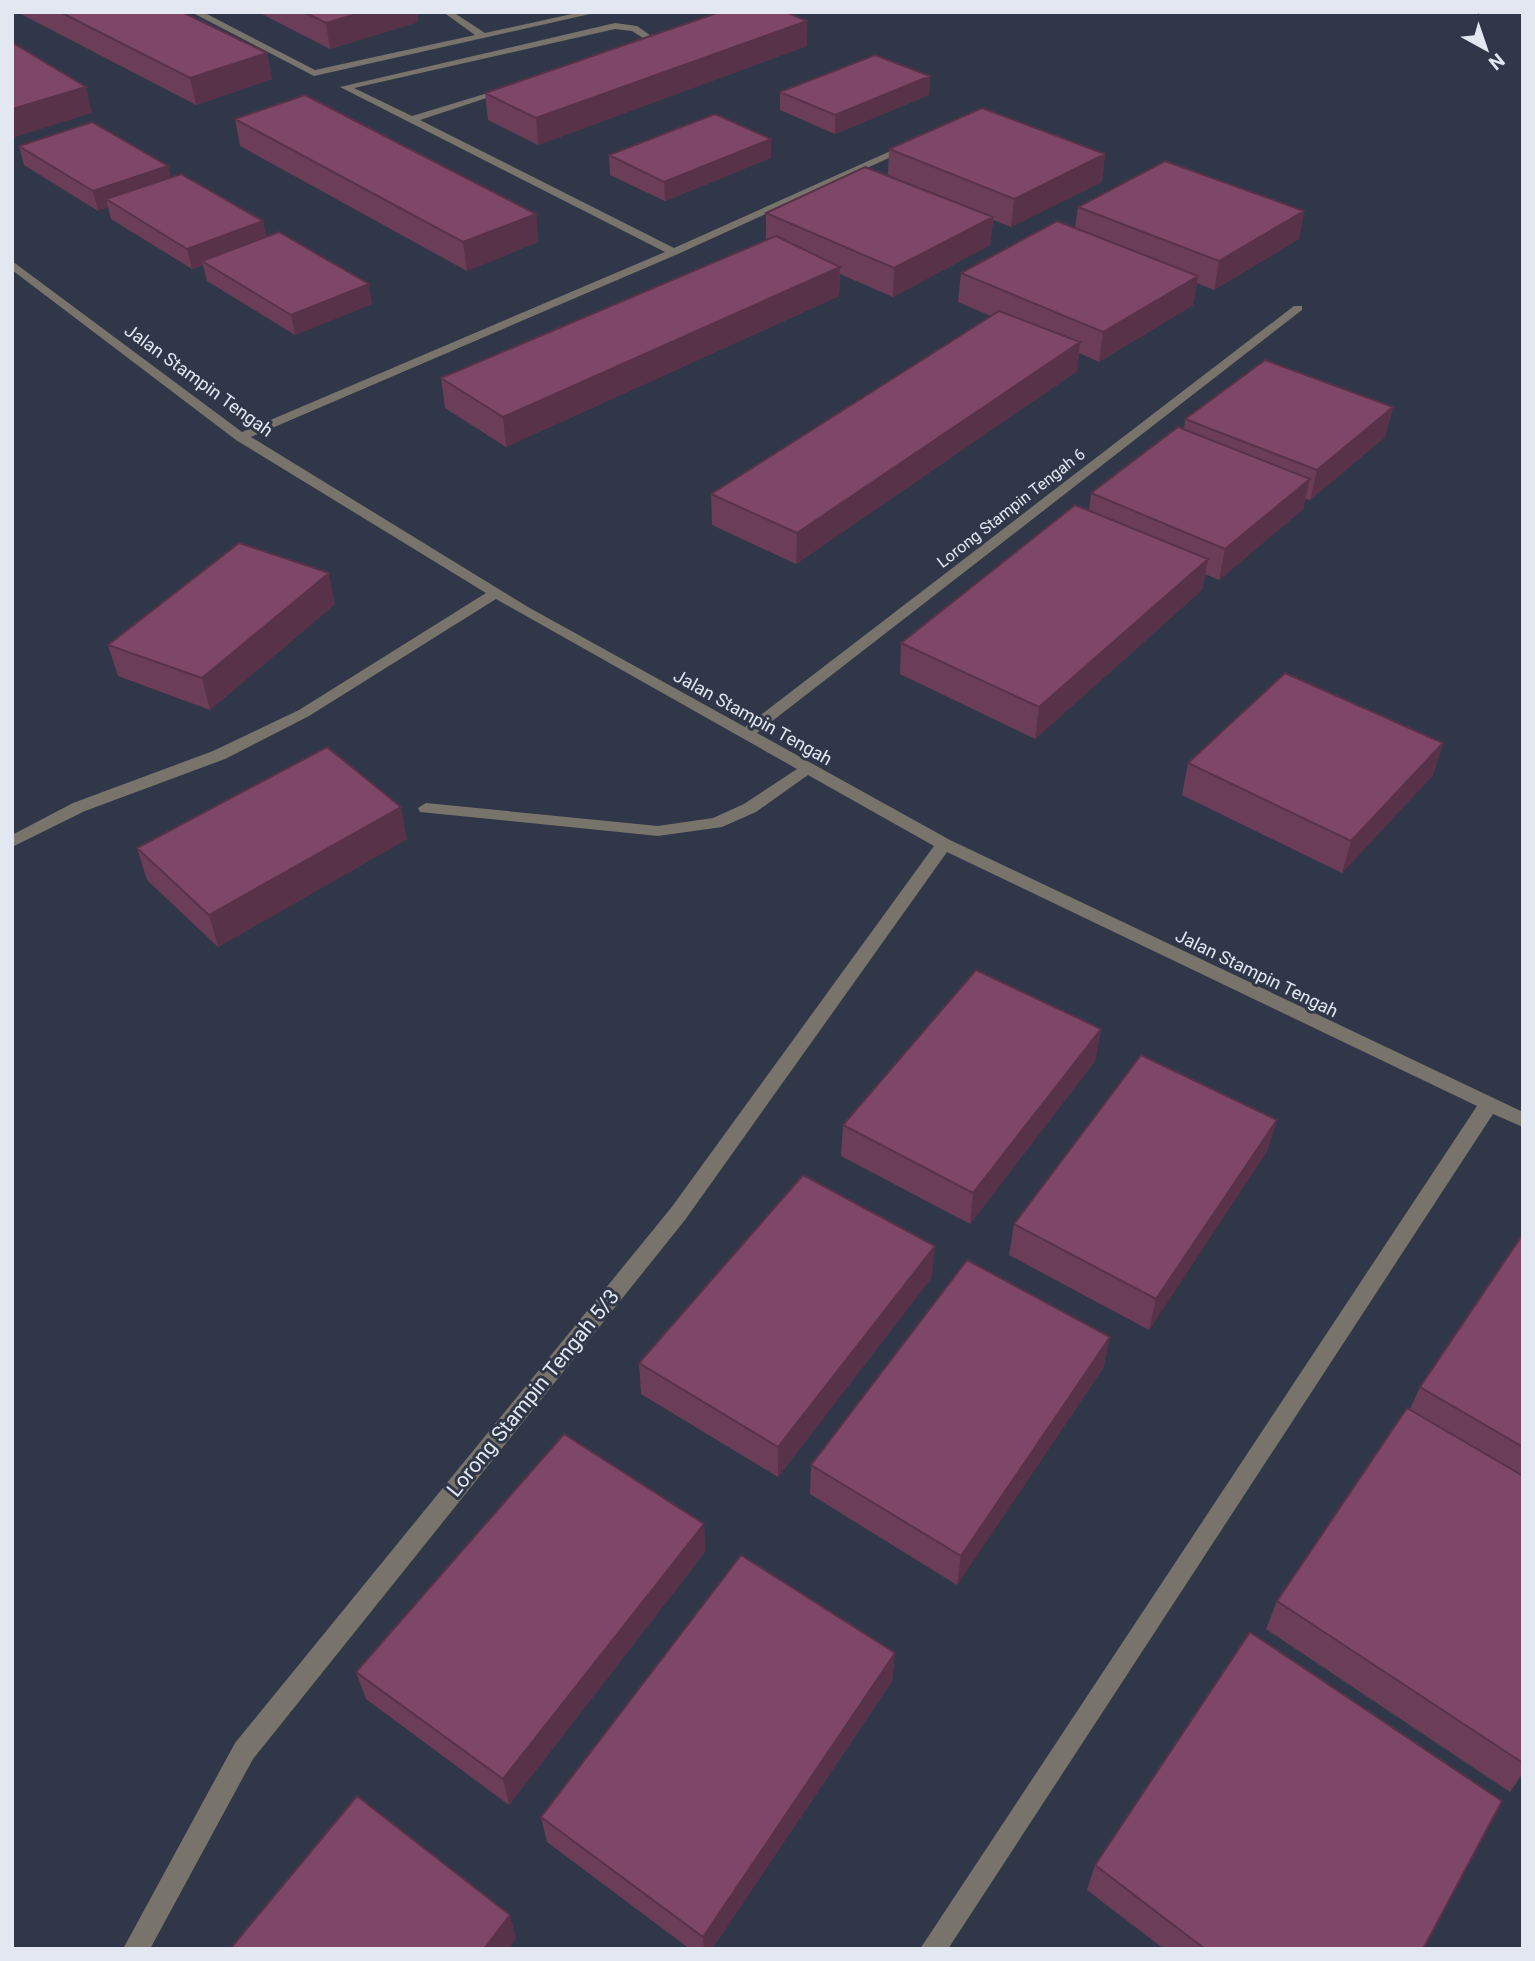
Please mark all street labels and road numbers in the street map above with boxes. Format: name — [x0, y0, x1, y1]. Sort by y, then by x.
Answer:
street label: Jalan Stampin Tengah — [121, 319, 277, 441]
street label: Lorong Stampin Tengah 6 — [933, 444, 1089, 572]
street label: Jalan Stampin Tengah — [670, 665, 836, 769]
street label: Jalan Stampin Tengah — [1172, 925, 1342, 1021]
street label: Lorong Stampin Tengah 5/3 — [442, 1285, 624, 1501]

